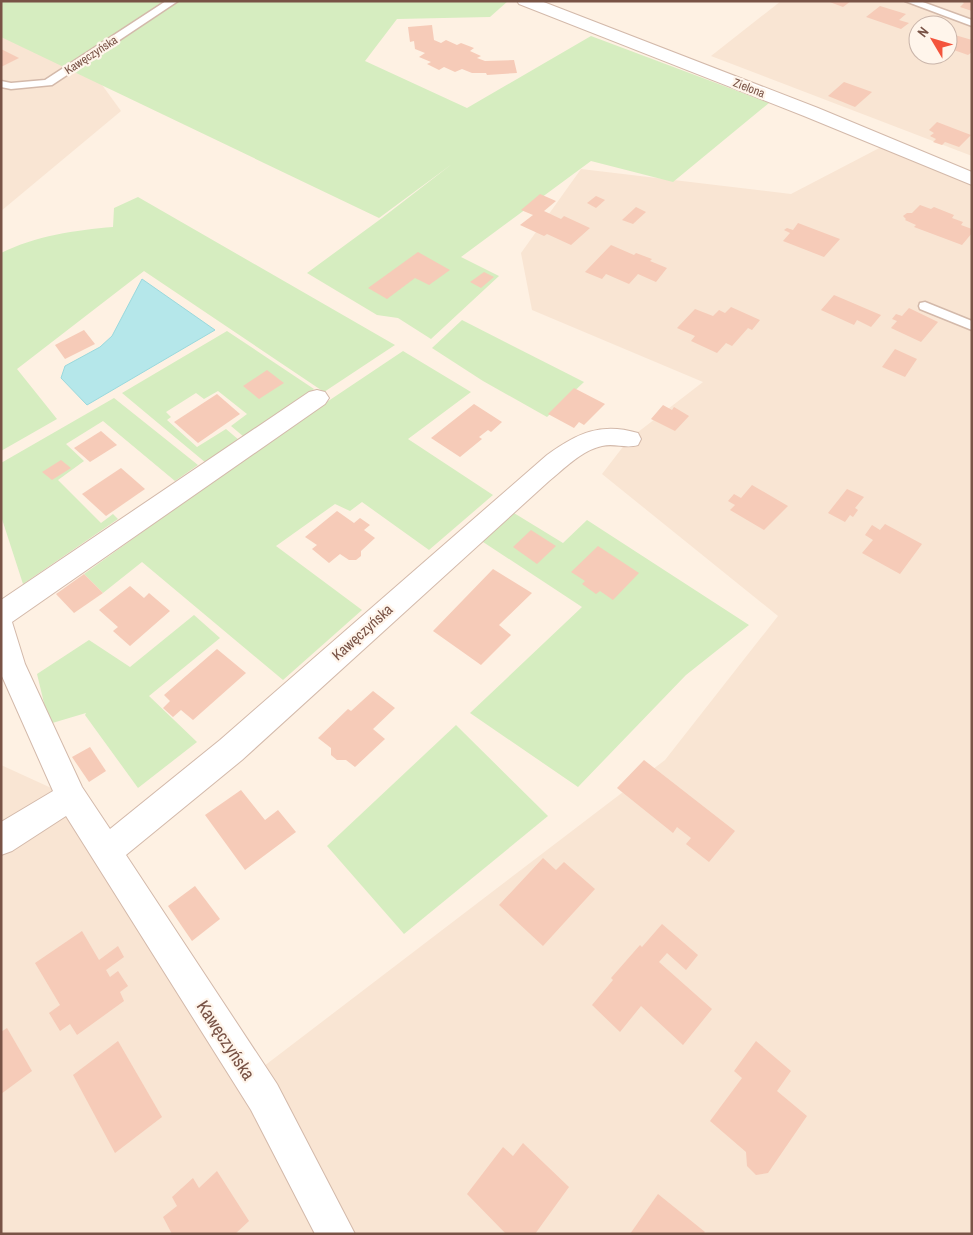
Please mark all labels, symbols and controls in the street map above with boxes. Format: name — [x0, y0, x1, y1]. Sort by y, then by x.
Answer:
north arrow — [908, 15, 958, 65]
text: N — [913, 23, 932, 41]
street label: Kawęczyńska — [61, 32, 121, 78]
street label: Zielona — [731, 75, 768, 102]
street label: Kawęczyńska — [327, 599, 397, 665]
street label: Kawęczyńska — [191, 995, 261, 1085]

